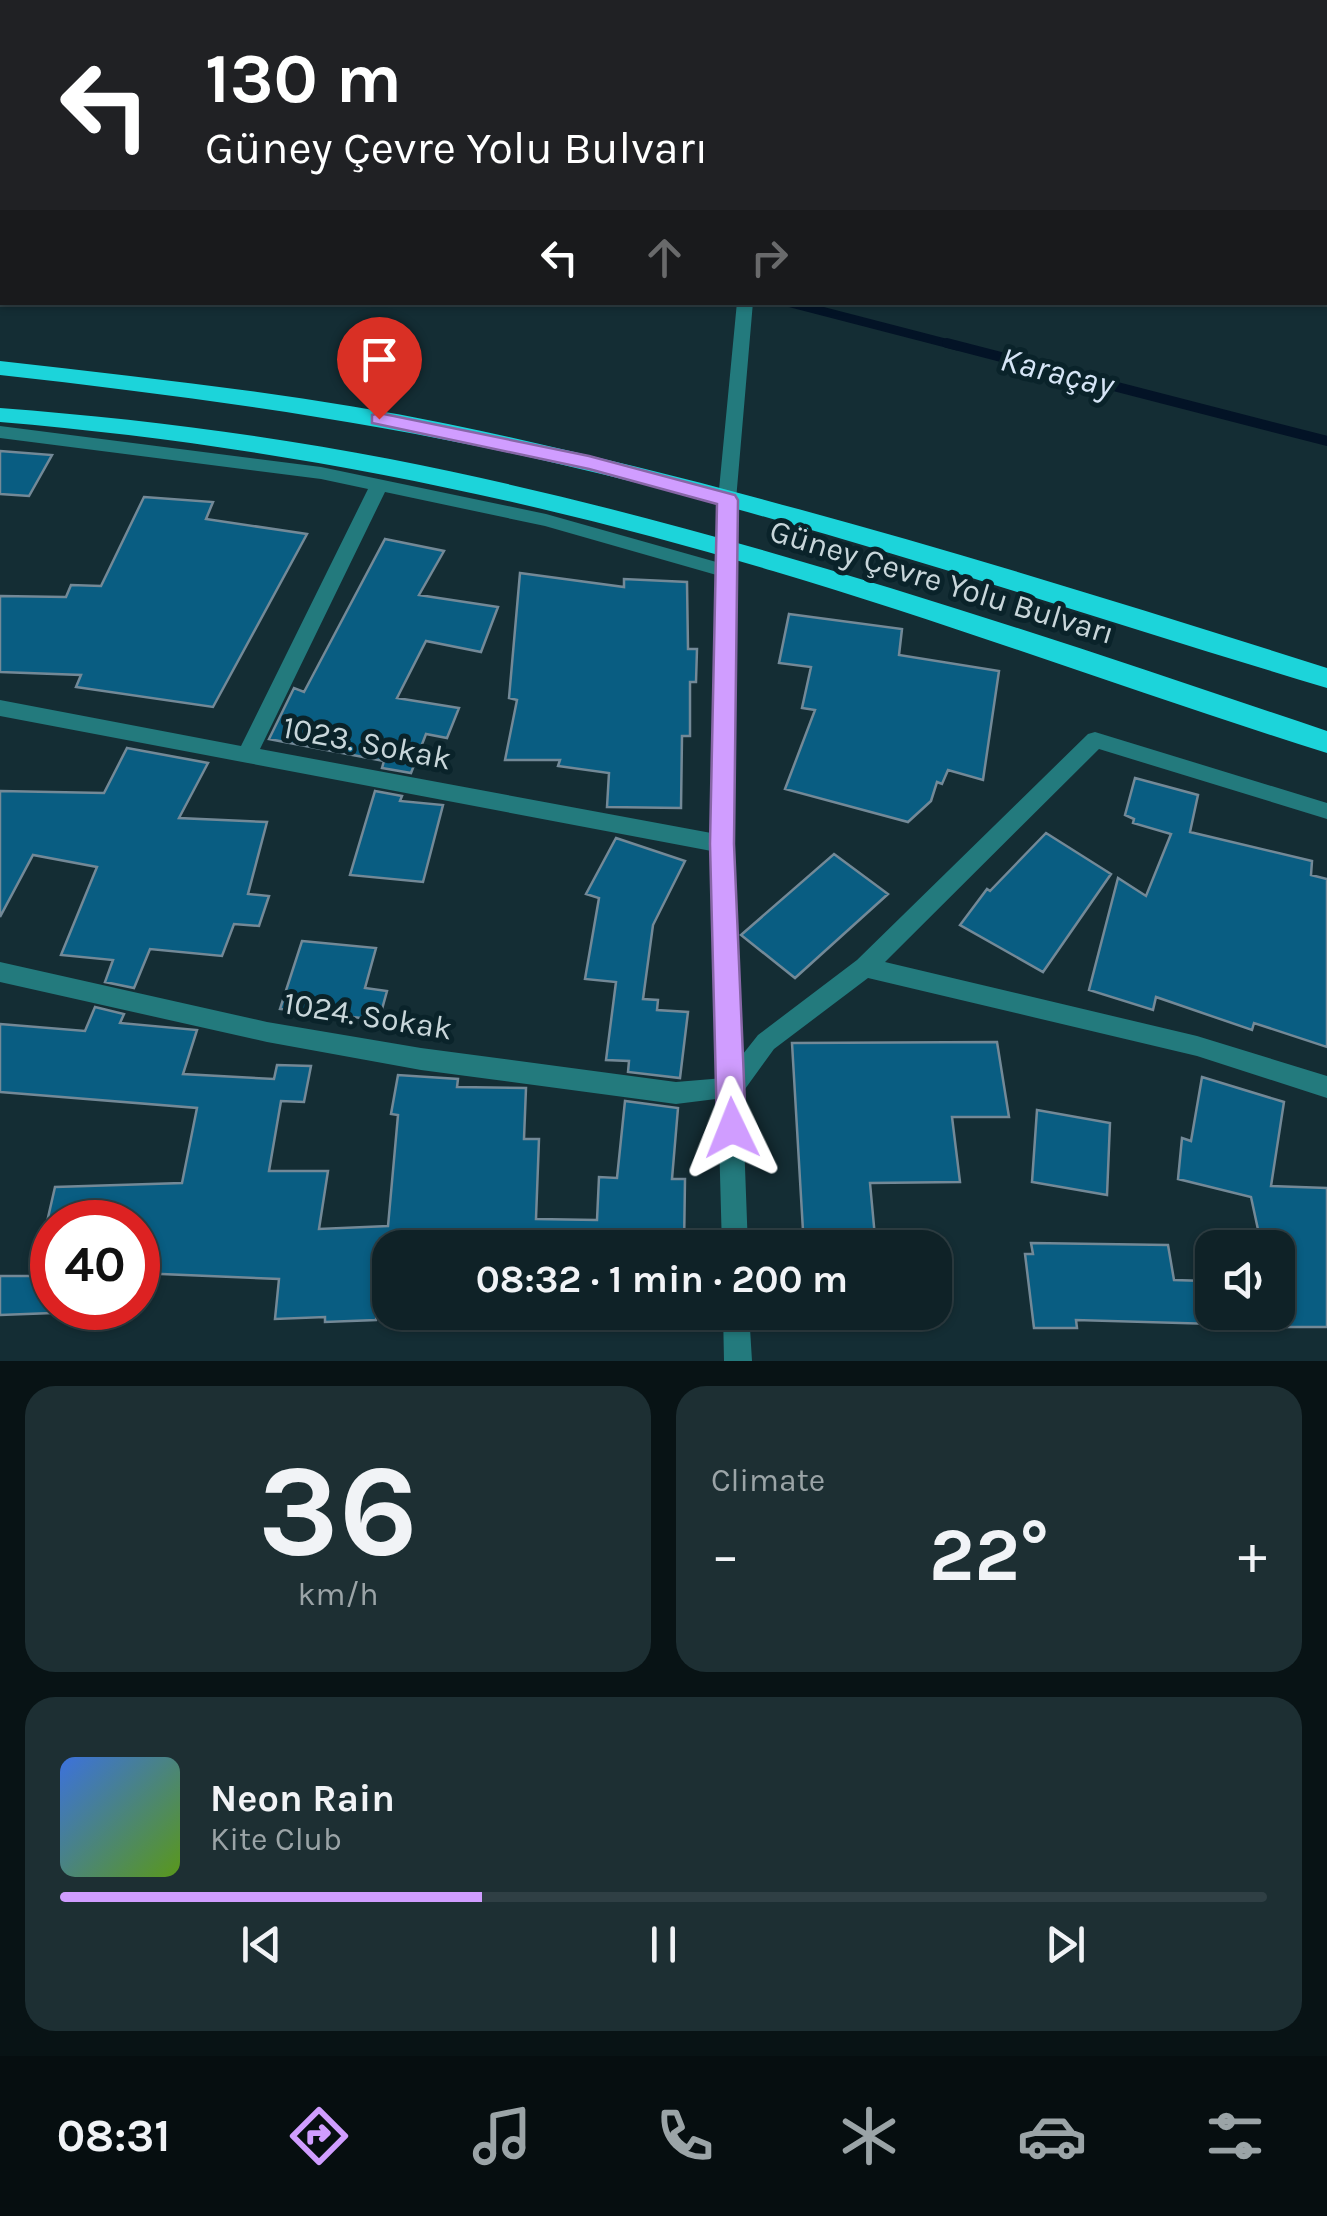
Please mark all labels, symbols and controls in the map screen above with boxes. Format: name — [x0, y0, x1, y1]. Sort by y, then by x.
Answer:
text: 130 m — [205, 38, 402, 120]
icon: left — [40, 40, 170, 170]
text: Güney Çevre Yolu Bulvarı — [205, 122, 708, 174]
icon: left — [532, 230, 587, 285]
icon: ahead — [637, 230, 692, 285]
icon: right — [742, 230, 797, 285]
pin — [337, 317, 422, 420]
icon: arrive — [352, 332, 407, 387]
water label: Karaçay — [996, 338, 1120, 406]
street label: Güney Çevre Yolu Bulvarı — [765, 512, 1119, 652]
street label: 1023. Sokak — [280, 709, 454, 777]
street label: 1024. Sokak — [281, 984, 455, 1048]
position arrow — [680, 1076, 784, 1180]
speed limit sign: 40 — [30, 1200, 160, 1330]
map controls — [1195, 1230, 1295, 1330]
button: sound — [1195, 1230, 1295, 1330]
text: 08:32 · 1 min · 200 m — [476, 1257, 848, 1302]
text: 36 — [258, 1435, 418, 1587]
text: Climate — [711, 1462, 825, 1499]
text: 22° — [929, 1511, 1049, 1599]
text: − — [711, 1523, 740, 1587]
text: + — [1238, 1523, 1267, 1587]
text: km/h — [297, 1576, 379, 1613]
text: Neon Rain — [210, 1776, 395, 1821]
text: Kite Club — [210, 1821, 342, 1858]
icon: previous — [234, 1917, 289, 1972]
icon: pause — [636, 1917, 691, 1972]
icon: next — [1038, 1917, 1093, 1972]
icon: directions — [284, 2101, 354, 2171]
icon: music — [467, 2101, 537, 2171]
icon: phone — [650, 2101, 720, 2171]
icon: climate — [834, 2101, 904, 2171]
icon: car — [1017, 2101, 1087, 2171]
icon: filters — [1200, 2101, 1270, 2171]
text: 08:31 — [57, 2110, 170, 2162]

